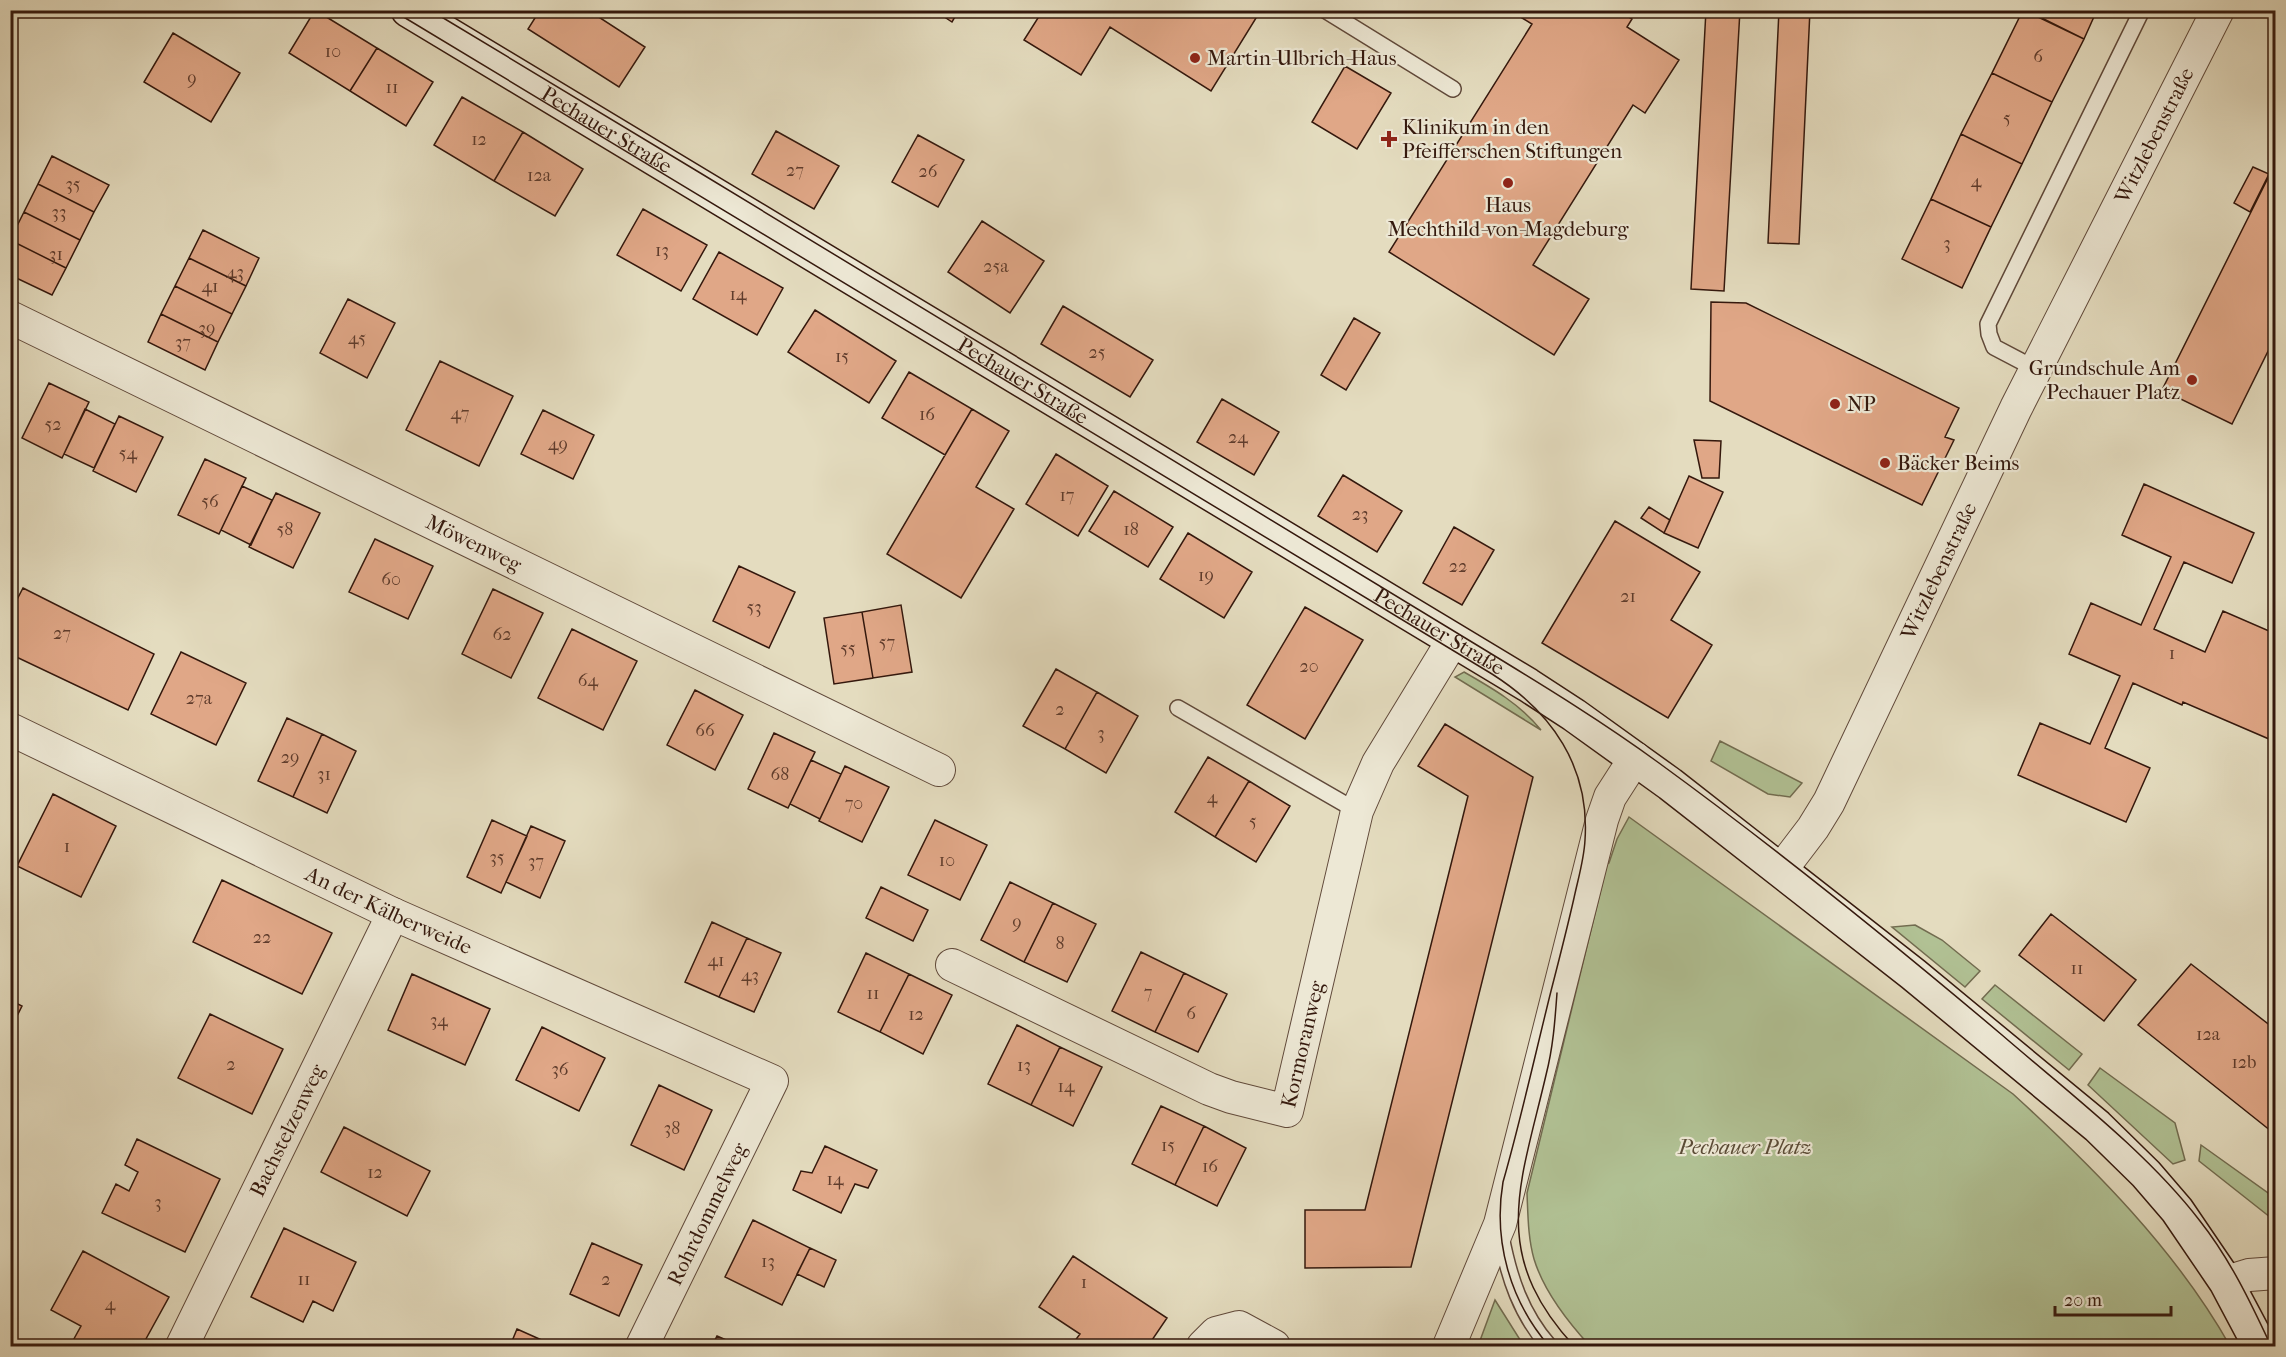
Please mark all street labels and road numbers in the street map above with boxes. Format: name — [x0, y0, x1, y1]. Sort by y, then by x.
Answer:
street label: Witzlebenstraße — [2109, 64, 2199, 208]
street label: Pechauer Straße — [537, 81, 676, 178]
street label: Pechauer Straße — [953, 332, 1092, 429]
street label: Witzlebenstraße — [1895, 499, 1981, 644]
street label: Möwenweg — [422, 510, 526, 577]
street label: Pechauer Straße — [1370, 583, 1509, 680]
street label: An der Kälberweide — [301, 861, 476, 959]
street label: Kormoranweg — [1276, 978, 1329, 1110]
street label: Bachstelzenweg — [245, 1060, 330, 1200]
street label: Rohrdommelweg — [662, 1138, 752, 1289]

